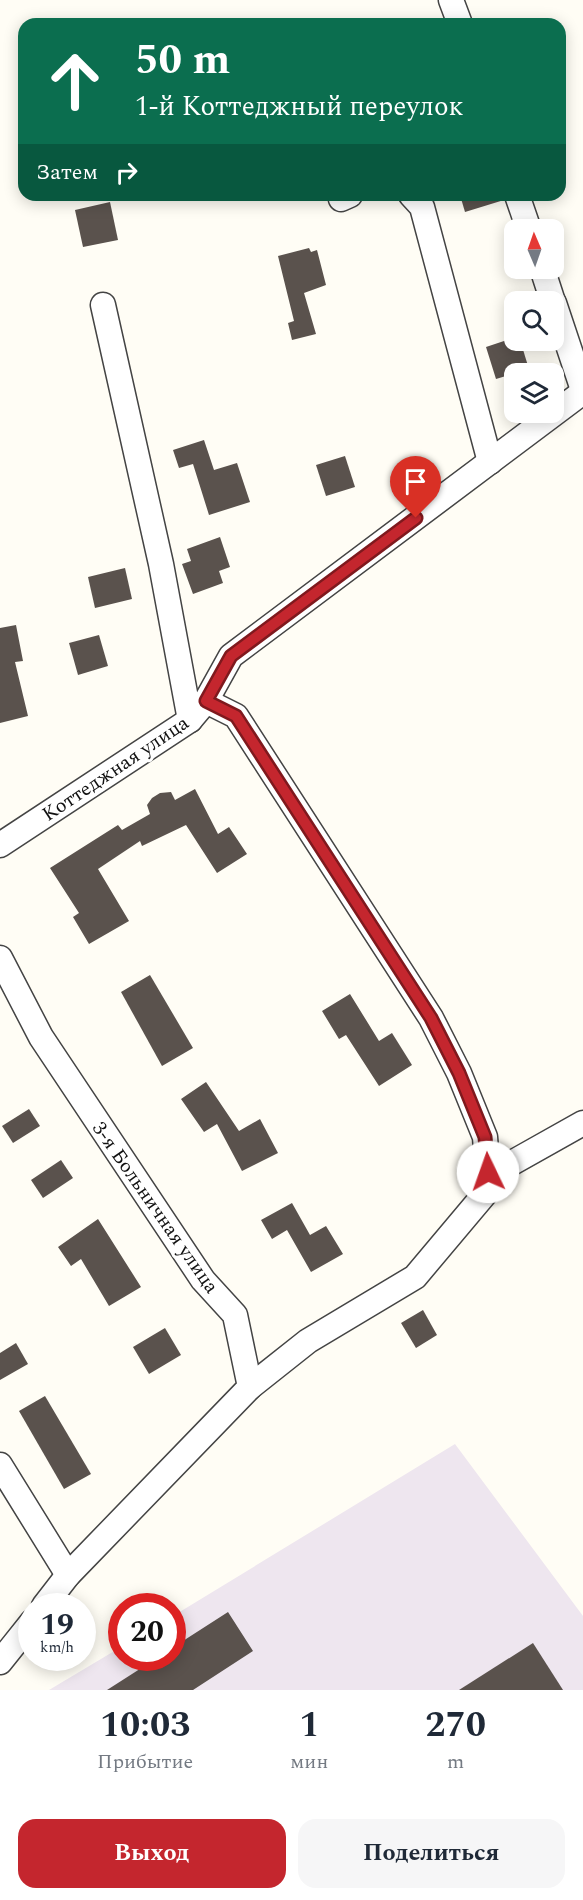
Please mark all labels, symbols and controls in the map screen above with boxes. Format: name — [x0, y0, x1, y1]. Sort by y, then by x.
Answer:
text: 50 m — [135, 29, 230, 92]
icon: ahead — [36, 42, 114, 120]
text: 1-й Коттеджный переулок — [135, 86, 464, 128]
text: Затем — [36, 156, 98, 189]
icon: right — [110, 156, 143, 189]
north arrow — [504, 219, 564, 279]
map controls — [504, 219, 564, 423]
button: search — [504, 291, 564, 351]
button: layers — [504, 363, 564, 423]
pin — [390, 456, 441, 518]
icon: arrive — [399, 465, 432, 498]
street label: Коттеджная улица — [36, 708, 195, 829]
street label: 3-я Больничная улица — [84, 1115, 226, 1300]
position arrow — [456, 1140, 520, 1204]
speed limit sign: 20 — [108, 1593, 186, 1671]
text: 19 — [40, 1602, 74, 1648]
text: km/h — [40, 1636, 74, 1659]
text: 10:03 — [100, 1698, 190, 1753]
text: 1 — [299, 1698, 319, 1753]
text: 270 — [425, 1698, 486, 1753]
text: Прибытие — [97, 1747, 193, 1777]
text: мин — [290, 1747, 328, 1777]
text: m — [447, 1747, 464, 1777]
button: Выход — [18, 1819, 286, 1888]
button: Поделиться — [298, 1819, 565, 1888]

